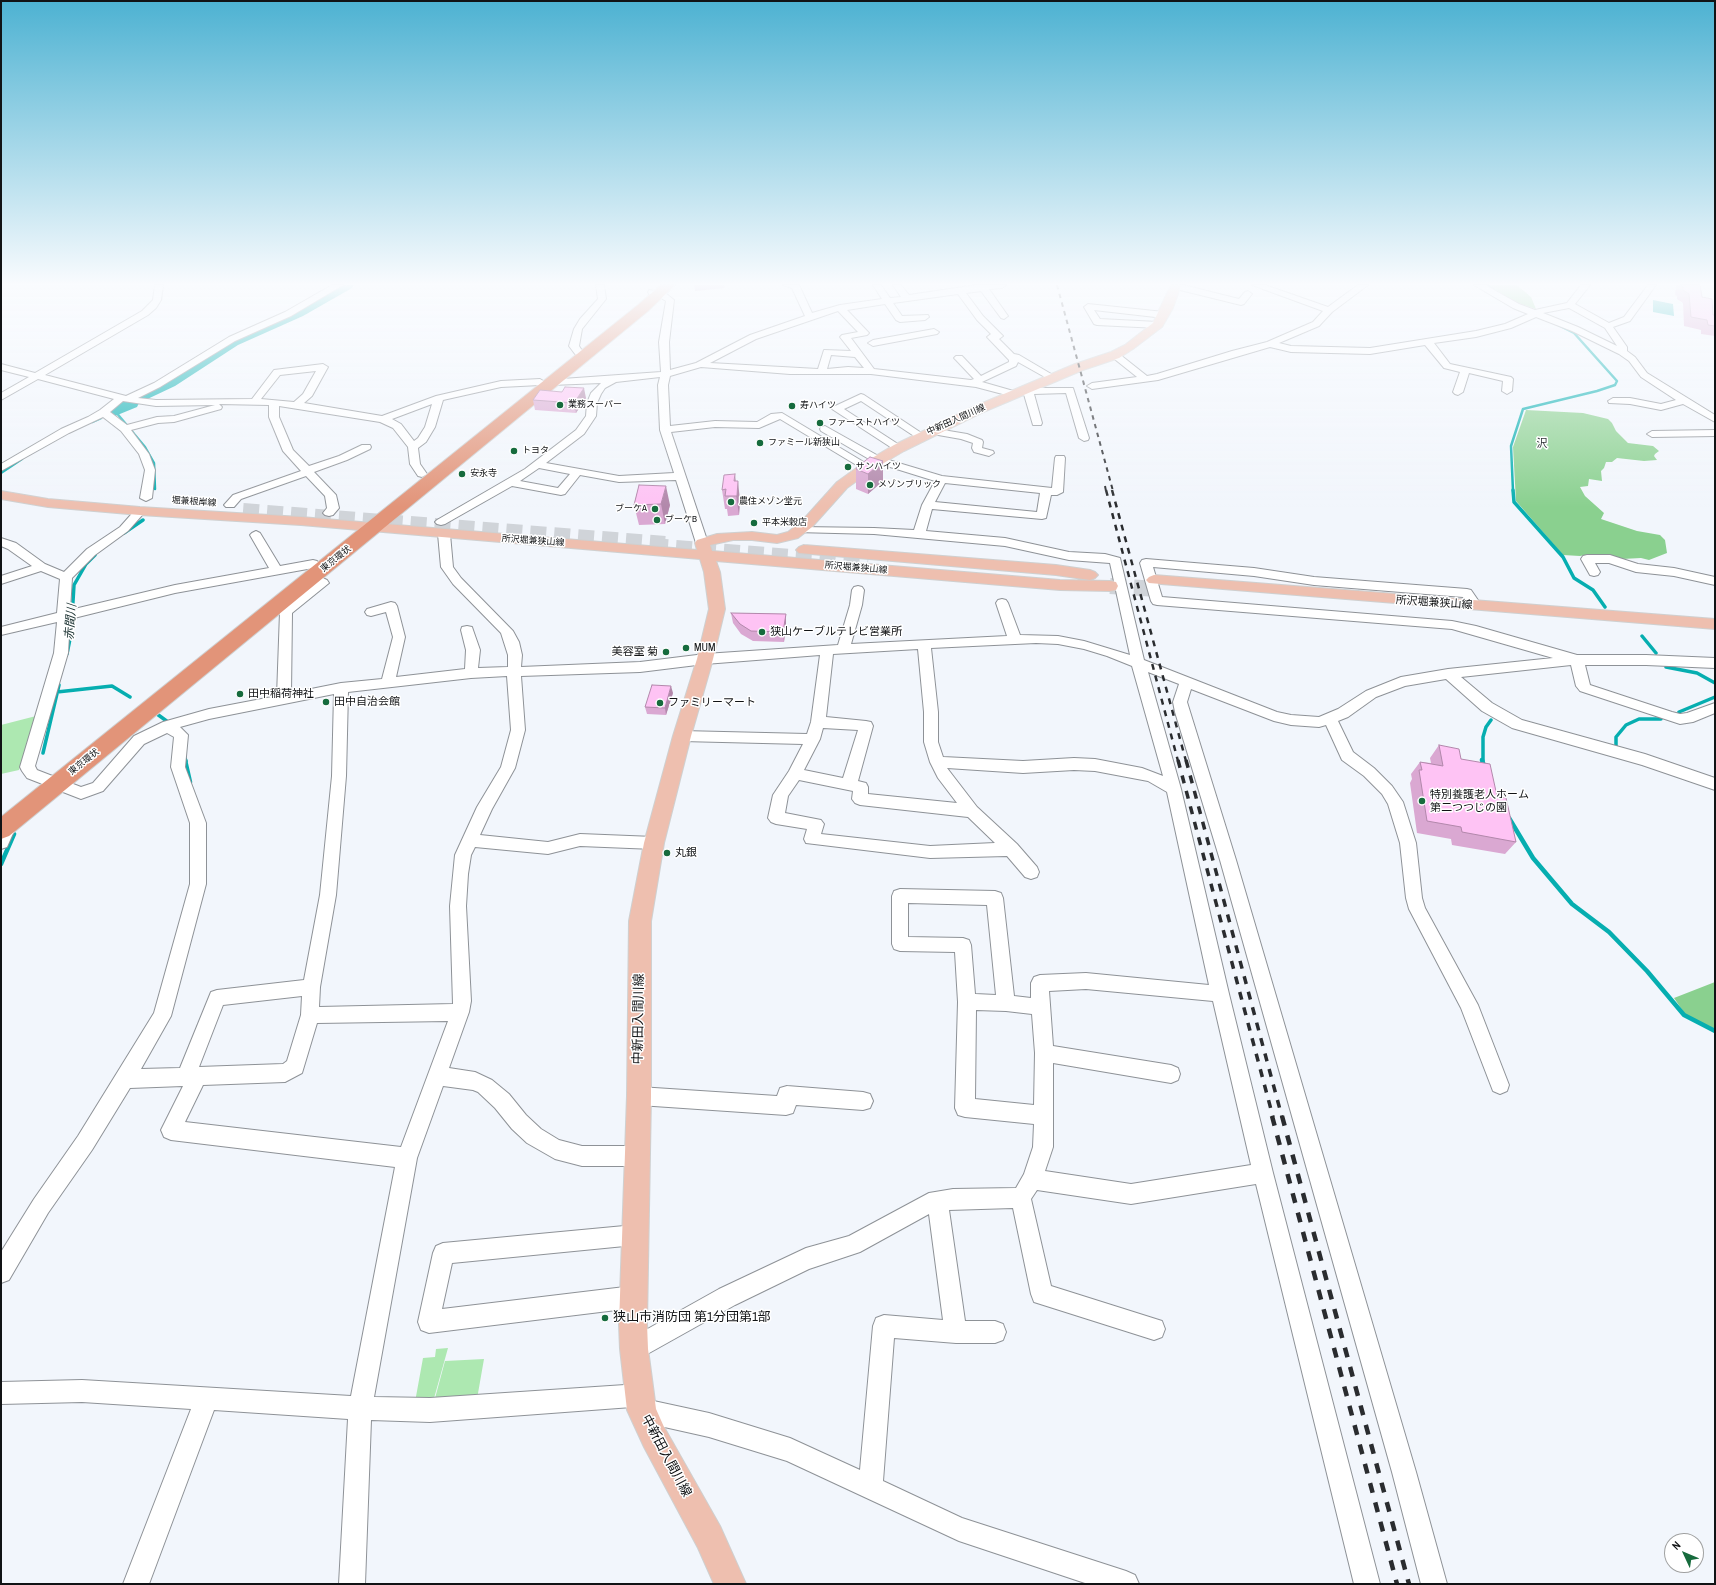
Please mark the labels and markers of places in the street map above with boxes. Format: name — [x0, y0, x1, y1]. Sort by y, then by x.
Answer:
marker: 業務スーパー — [555, 400, 565, 410]
place label: 業務スーパー — [568, 400, 622, 410]
marker: 寿ハイツ — [787, 401, 797, 411]
place label: 寿ハイツ — [800, 401, 836, 411]
marker: ファーストハイツ — [815, 418, 825, 428]
place label: ファーストハイツ — [828, 418, 900, 428]
marker: ファミール新狭山 — [755, 438, 765, 448]
place label: ファミール新狭山 — [768, 438, 840, 448]
marker: トヨタ — [509, 446, 519, 456]
place label: トヨタ — [522, 446, 549, 456]
marker: サンハイツ — [843, 462, 853, 472]
place label: サンハイツ — [856, 462, 901, 472]
marker: 安永寺 — [457, 469, 467, 479]
place label: 安永寺 — [470, 469, 497, 479]
marker: メゾンブリック — [865, 480, 875, 490]
place label: メゾンブリック — [878, 480, 941, 490]
marker: 農住メゾン堂元 — [726, 497, 736, 507]
place label: 農住メゾン堂元 — [739, 497, 802, 507]
place label: ブーケA — [615, 504, 647, 514]
marker: ブーケA — [650, 504, 660, 514]
marker: ブーケB — [652, 515, 662, 525]
place label: ブーケB — [665, 515, 697, 525]
marker: 平本米穀店 — [749, 518, 759, 528]
place label: 平本米穀店 — [762, 518, 807, 528]
place label: 狭山ケーブルテレビ営業所 — [770, 625, 902, 639]
marker: 狭山ケーブルテレビ営業所 — [757, 627, 767, 637]
place label: MUM — [694, 641, 716, 655]
marker: MUM — [681, 643, 691, 653]
place label: 美容室 菊 — [611, 645, 658, 659]
marker: 美容室 菊 — [661, 647, 671, 657]
place label: 田中稲荷神社 — [248, 687, 314, 701]
marker: 田中稲荷神社 — [235, 689, 245, 699]
place label: 田中自治会館 — [334, 695, 400, 709]
place label: ファミリーマート — [668, 696, 756, 710]
marker: 田中自治会館 — [321, 697, 331, 707]
marker: ファミリーマート — [655, 698, 665, 708]
place label: 特別養護老人ホーム 第二つつじの園 — [1430, 788, 1529, 814]
marker: 特別養護老人ホーム 第二つつじの園 — [1417, 796, 1427, 806]
place label: 丸銀 — [675, 846, 697, 860]
marker: 丸銀 — [662, 848, 672, 858]
place label: 狭山市消防団 第1分団第1部 — [613, 1310, 771, 1326]
marker: 狭山市消防団 第1分団第1部 — [600, 1313, 610, 1323]

